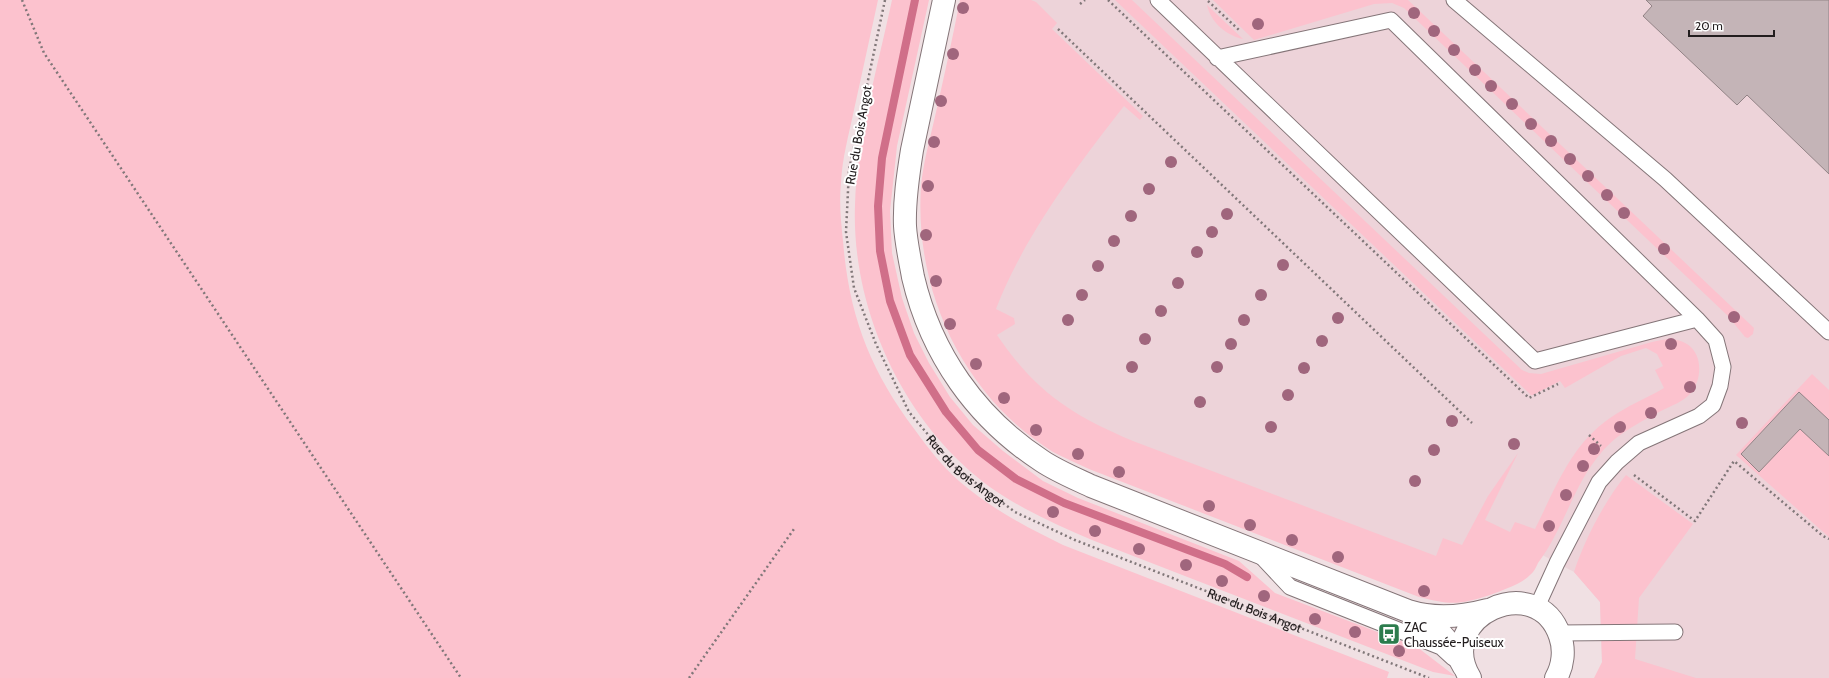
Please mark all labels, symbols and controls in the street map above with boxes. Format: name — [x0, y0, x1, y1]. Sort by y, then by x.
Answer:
scale bar — [1689, 12, 1774, 38]
text: 20 m — [1695, 18, 1723, 33]
street label: Rue du Bois Angot — [841, 84, 875, 186]
street label: Rue du Bois Angot — [923, 431, 1008, 510]
street label: Rue du Bois Angot — [1205, 584, 1305, 636]
place label: ZAC Chaussée-Puiseux — [1404, 619, 1504, 650]
bus stop icon: ZAC Chaussée-Puiseux — [1376, 621, 1402, 647]

